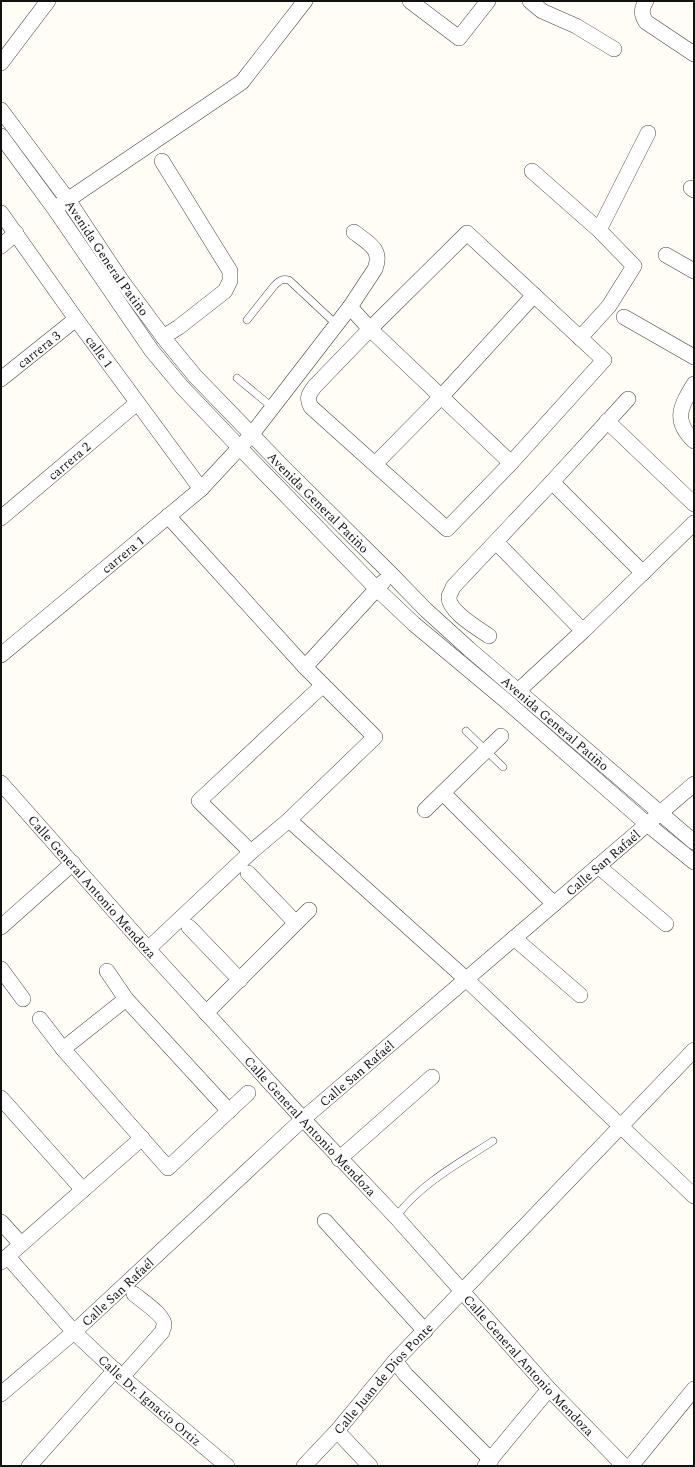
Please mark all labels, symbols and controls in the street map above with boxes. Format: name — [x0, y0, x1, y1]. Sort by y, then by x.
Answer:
street label: Avenida General Patiño — [60, 196, 153, 320]
street label: carrera 3 — [13, 326, 66, 373]
street label: calle 1 — [80, 331, 118, 372]
street label: carrera 2 — [44, 437, 95, 485]
street label: Avenida General Patiño — [262, 448, 373, 558]
street label: carrera 1 — [97, 531, 149, 579]
street label: Avenida General Patiño — [496, 672, 613, 776]
street label: Calle General Antonio Mendoza — [23, 811, 161, 964]
street label: Calle San Rafaél — [561, 825, 645, 901]
street label: Calle San Rafaél — [315, 1036, 399, 1112]
street label: Calle General Antonio Mendoza — [239, 1052, 381, 1202]
street label: Calle San Rafaél — [77, 1253, 159, 1331]
street label: Calle General Antonio Mendoza — [458, 1290, 599, 1441]
street label: Calle Juan de Dios Ponte — [329, 1318, 438, 1439]
street label: Calle Dr. Ignacio Ortiz — [93, 1350, 206, 1451]

